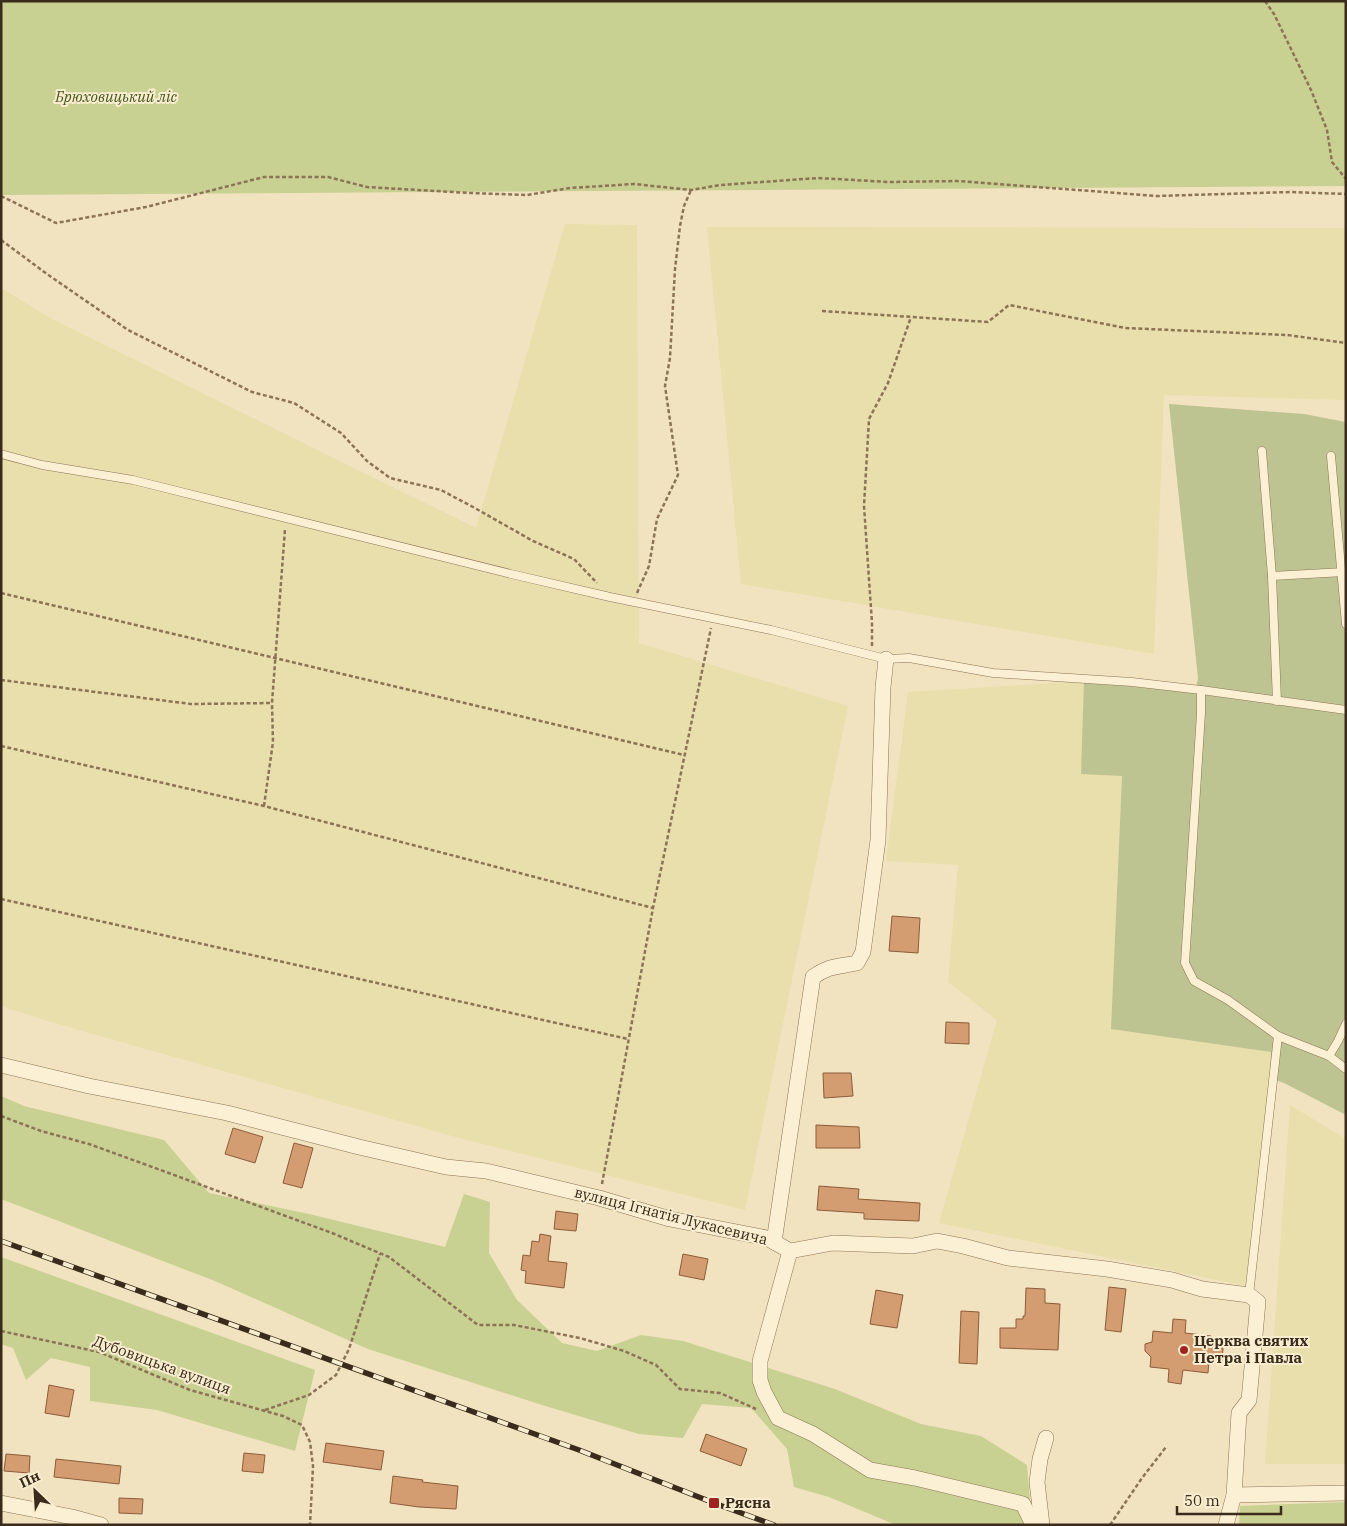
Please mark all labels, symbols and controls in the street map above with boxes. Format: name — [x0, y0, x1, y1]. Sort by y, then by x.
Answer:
park label: Брюховицький ліс — [54, 87, 177, 106]
street label: вулиця Ігнатія Лукасевича — [573, 1182, 770, 1249]
street label: Дубовицька вулиця — [91, 1331, 234, 1398]
place label: Церква святих Петра і Павла — [1194, 1331, 1308, 1367]
marker: Церква святих Петра і Павла — [1178, 1344, 1190, 1356]
north arrow — [10, 1466, 60, 1516]
text: Пн — [16, 1467, 43, 1492]
scale bar — [1177, 1484, 1281, 1516]
text: 50 m — [1184, 1491, 1220, 1510]
place label: Рясна — [725, 1493, 771, 1512]
marker: Рясна — [707, 1496, 721, 1510]

